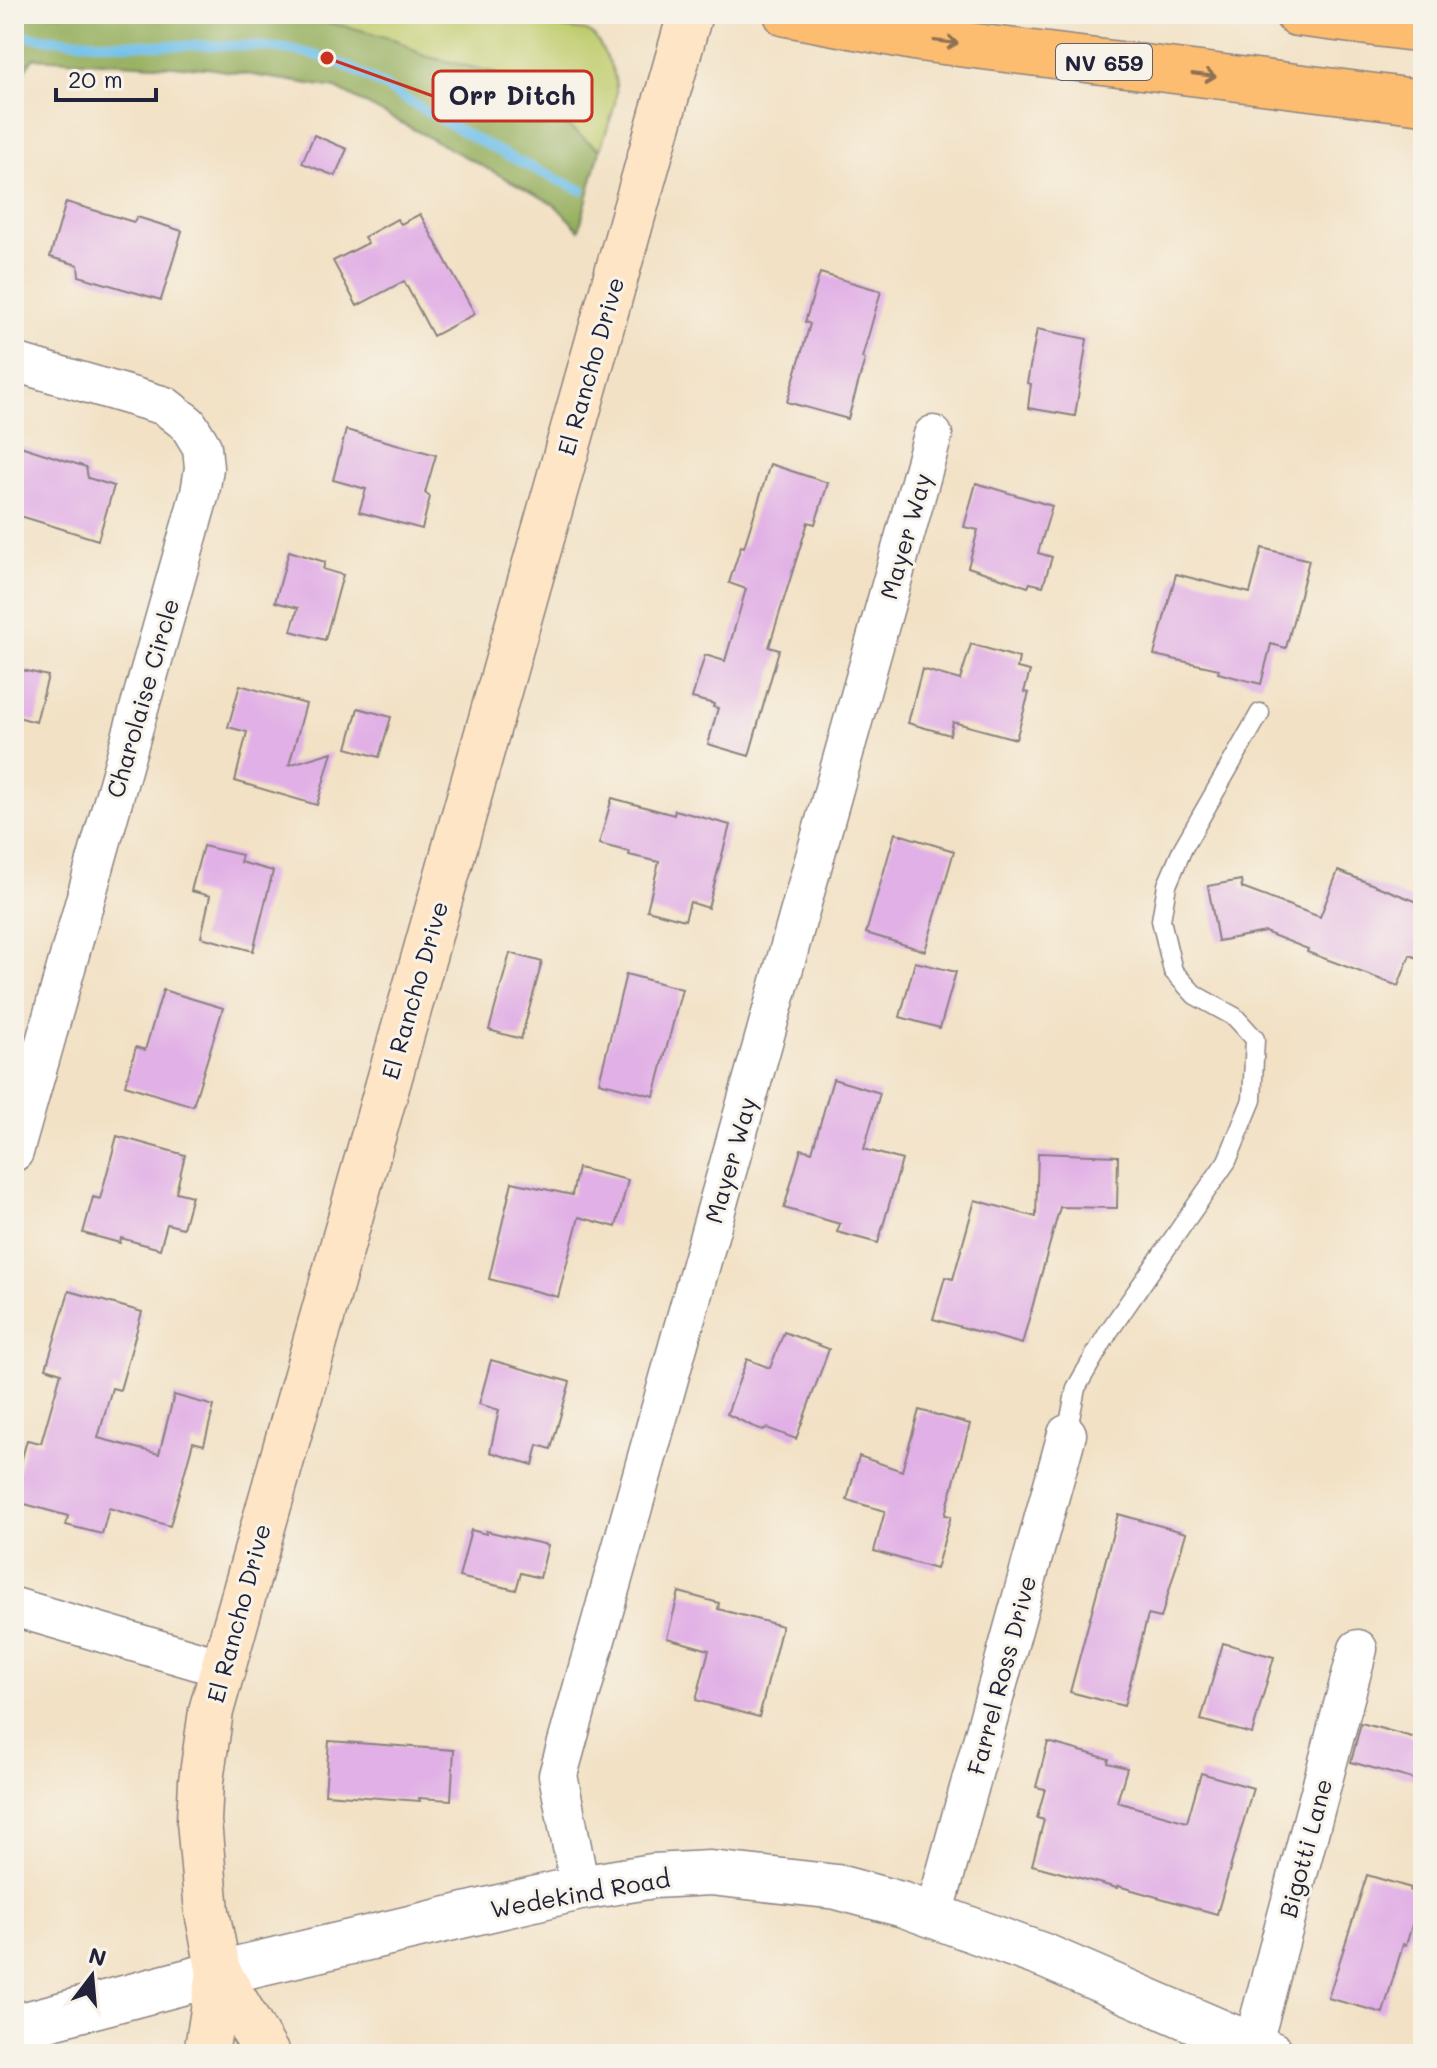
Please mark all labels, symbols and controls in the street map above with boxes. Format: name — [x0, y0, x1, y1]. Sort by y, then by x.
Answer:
one-way arrow — [933, 35, 958, 50]
road number: NV 659 — [1056, 44, 1152, 80]
scale bar — [56, 52, 156, 102]
text: 20 m — [68, 63, 123, 94]
one-way arrow — [1190, 67, 1217, 82]
callout: Orr Ditch — [433, 71, 592, 121]
text: Orr Ditch — [448, 78, 576, 112]
street label: El Rancho Drive — [550, 273, 630, 459]
street label: Mayer Way — [872, 469, 938, 603]
street label: Charolaise Circle — [99, 595, 185, 801]
street label: El Rancho Drive — [374, 897, 454, 1083]
street label: Mayer Way — [697, 1093, 763, 1227]
street label: El Rancho Drive — [199, 1520, 277, 1706]
street label: Farrel Ross Drive — [959, 1572, 1043, 1778]
street label: Bigotti Lane — [1272, 1775, 1338, 1921]
street label: Wedekind Road — [488, 1862, 672, 1924]
north arrow — [52, 1936, 132, 2016]
text: N — [86, 1940, 110, 1973]

